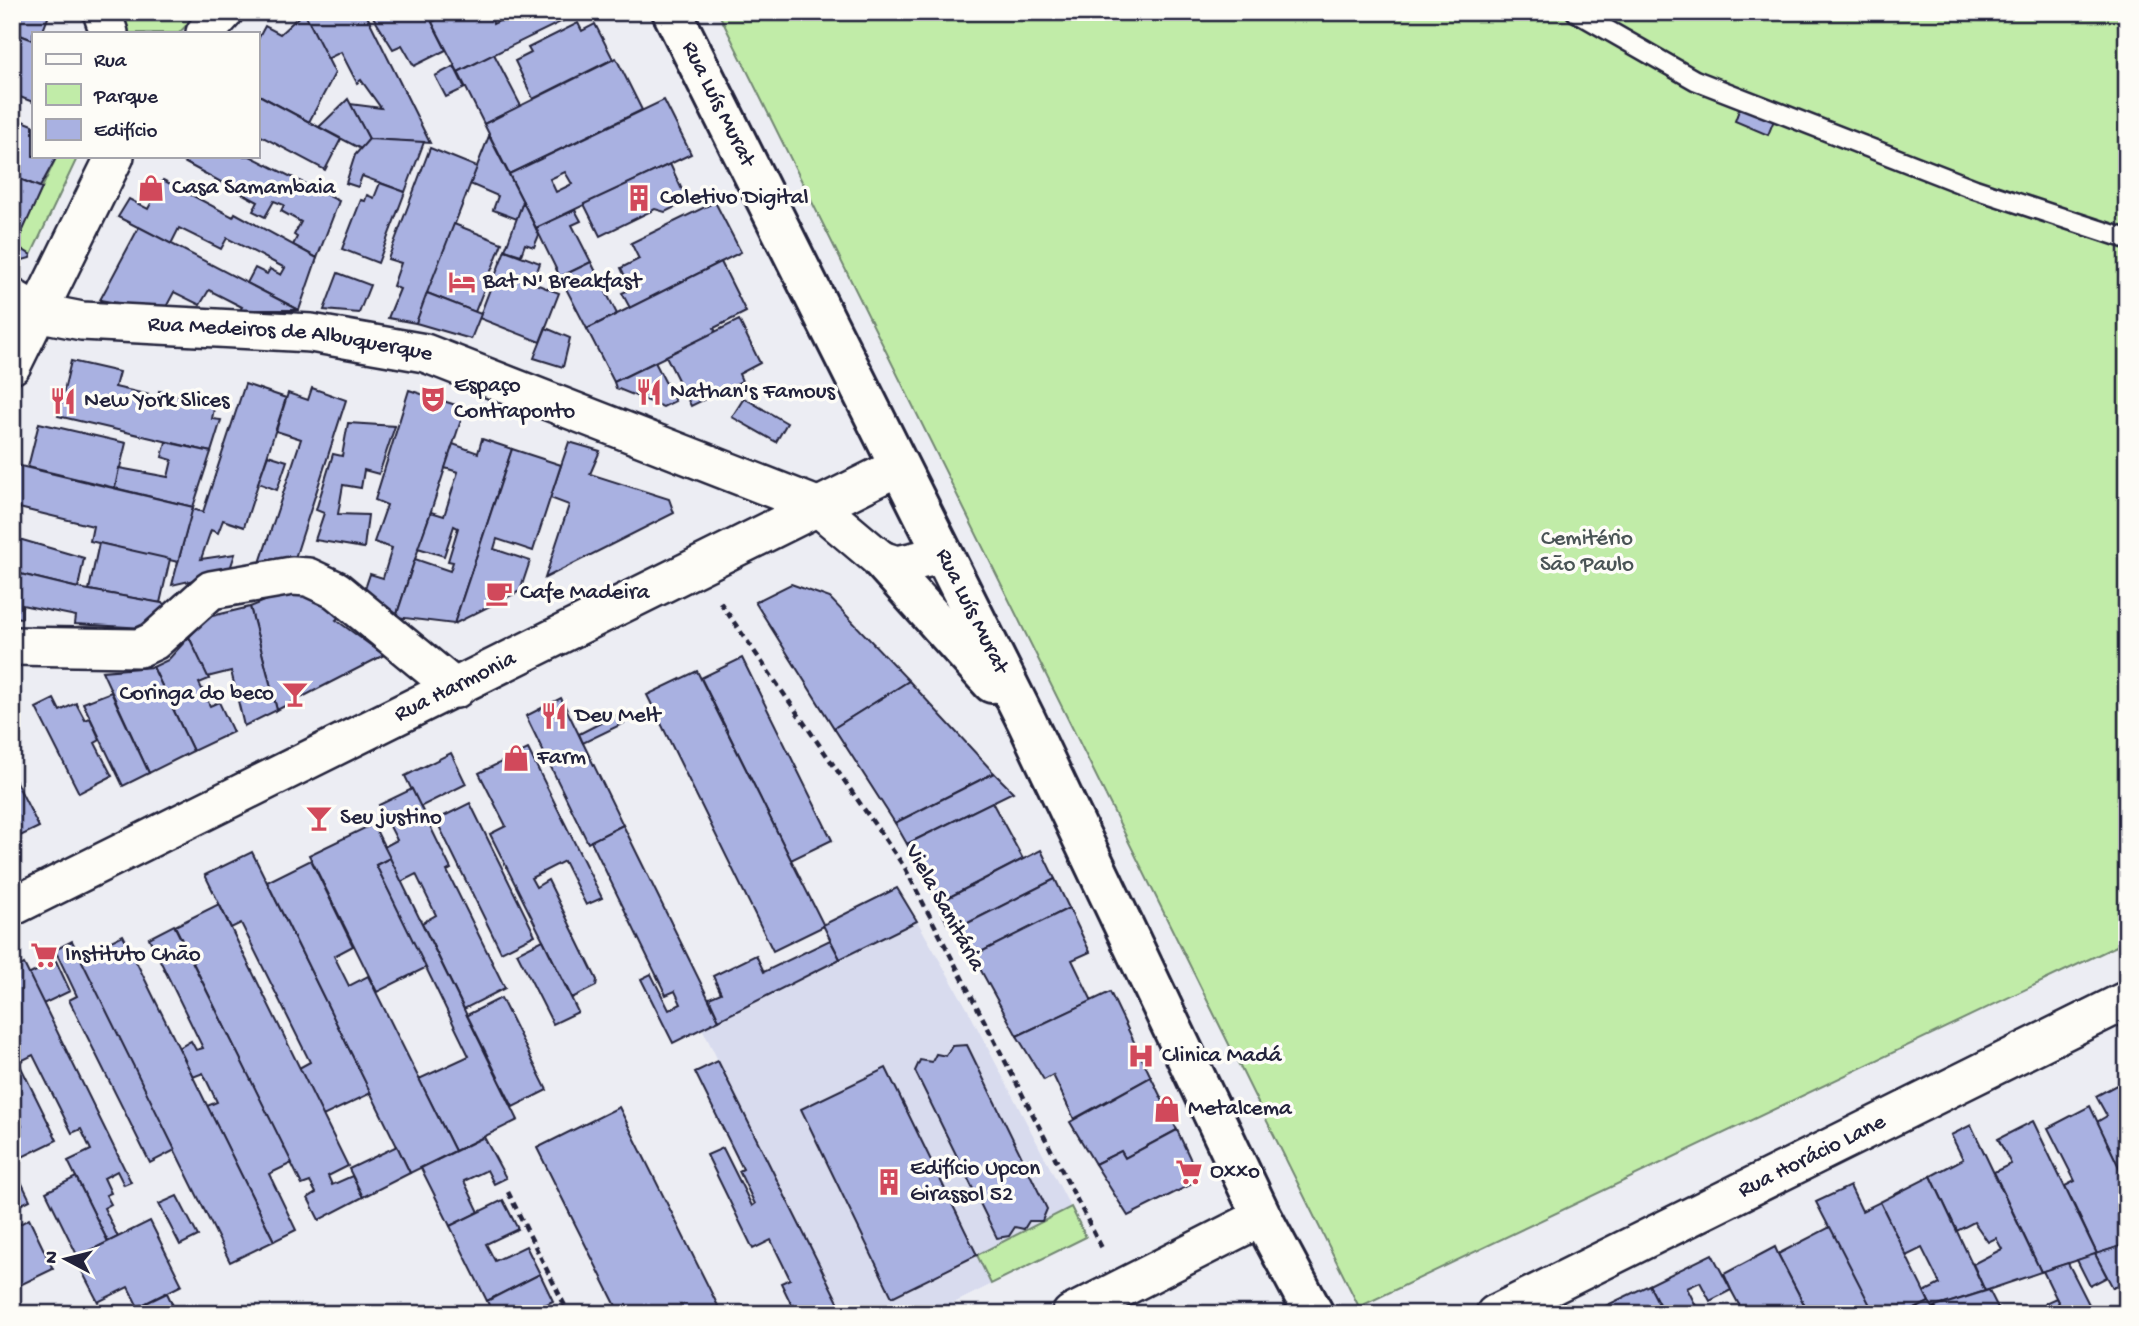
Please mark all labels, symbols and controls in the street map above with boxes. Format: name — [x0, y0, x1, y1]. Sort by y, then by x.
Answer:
legend — [32, 32, 259, 158]
street label: Rua Luís Murat — [676, 37, 761, 173]
text: Rua — [94, 50, 128, 75]
text: Parque — [93, 86, 159, 111]
text: Edifício — [94, 120, 158, 145]
shop icon: Casa Samambaia — [136, 173, 166, 203]
place label: Casa Samambaia — [172, 175, 337, 202]
building icon: Coletivo Digital — [624, 183, 654, 213]
place label: Coletivo Digital — [660, 185, 809, 212]
hotel icon: Bat N' Breakfast — [447, 267, 477, 297]
place label: Bat N' Breakfast — [482, 269, 643, 296]
street label: Rua Medeiros de Albuquerque — [147, 311, 438, 369]
place label: Espaço Contraponto — [454, 373, 575, 426]
restaurant icon: Nathan's Famous — [634, 377, 664, 407]
place label: Nathan's Famous — [670, 379, 836, 406]
theatre icon: Espaço Contraponto — [418, 384, 448, 414]
restaurant icon: New York Slices — [48, 386, 78, 416]
place label: New York Slices — [84, 388, 230, 415]
park label: Cemitério São Paulo — [1540, 526, 1634, 579]
street label: Rua Luís Murat — [929, 544, 1015, 680]
cafe icon: Cafe Madeira — [484, 578, 514, 608]
place label: Cafe Madeira — [520, 580, 651, 607]
street label: Rua Harmonia — [390, 645, 522, 728]
bar icon: Coringa do beco — [280, 679, 310, 709]
place label: Coringa do beco — [120, 681, 274, 708]
restaurant icon: Deu Melt — [539, 701, 569, 731]
place label: Deu Melt — [573, 703, 662, 730]
shop icon: Farm — [501, 743, 531, 773]
place label: Farm — [536, 745, 586, 772]
bar icon: Seu justino — [304, 803, 334, 833]
place label: Seu justino — [340, 805, 442, 832]
street label: Viela Sanitária — [898, 839, 990, 977]
supermarket icon: Instituto Chão — [29, 940, 59, 970]
place label: Instituto Chão — [65, 942, 201, 969]
hospital icon: Clinica Madá — [1126, 1041, 1156, 1071]
place label: Clinica Madá — [1162, 1043, 1283, 1070]
shop icon: Metalcema — [1152, 1094, 1182, 1124]
place label: Metalcema — [1188, 1096, 1293, 1123]
street label: Rua Horácio Lane — [1734, 1108, 1891, 1204]
place label: Edifício Upcon Girassol 52 — [910, 1156, 1040, 1209]
supermarket icon: Oxxo — [1174, 1157, 1204, 1187]
place label: Oxxo — [1210, 1159, 1260, 1186]
building icon: Edifício Upcon Girassol 52 — [874, 1167, 904, 1197]
north arrow — [32, 1224, 102, 1294]
text: N — [40, 1250, 65, 1265]

